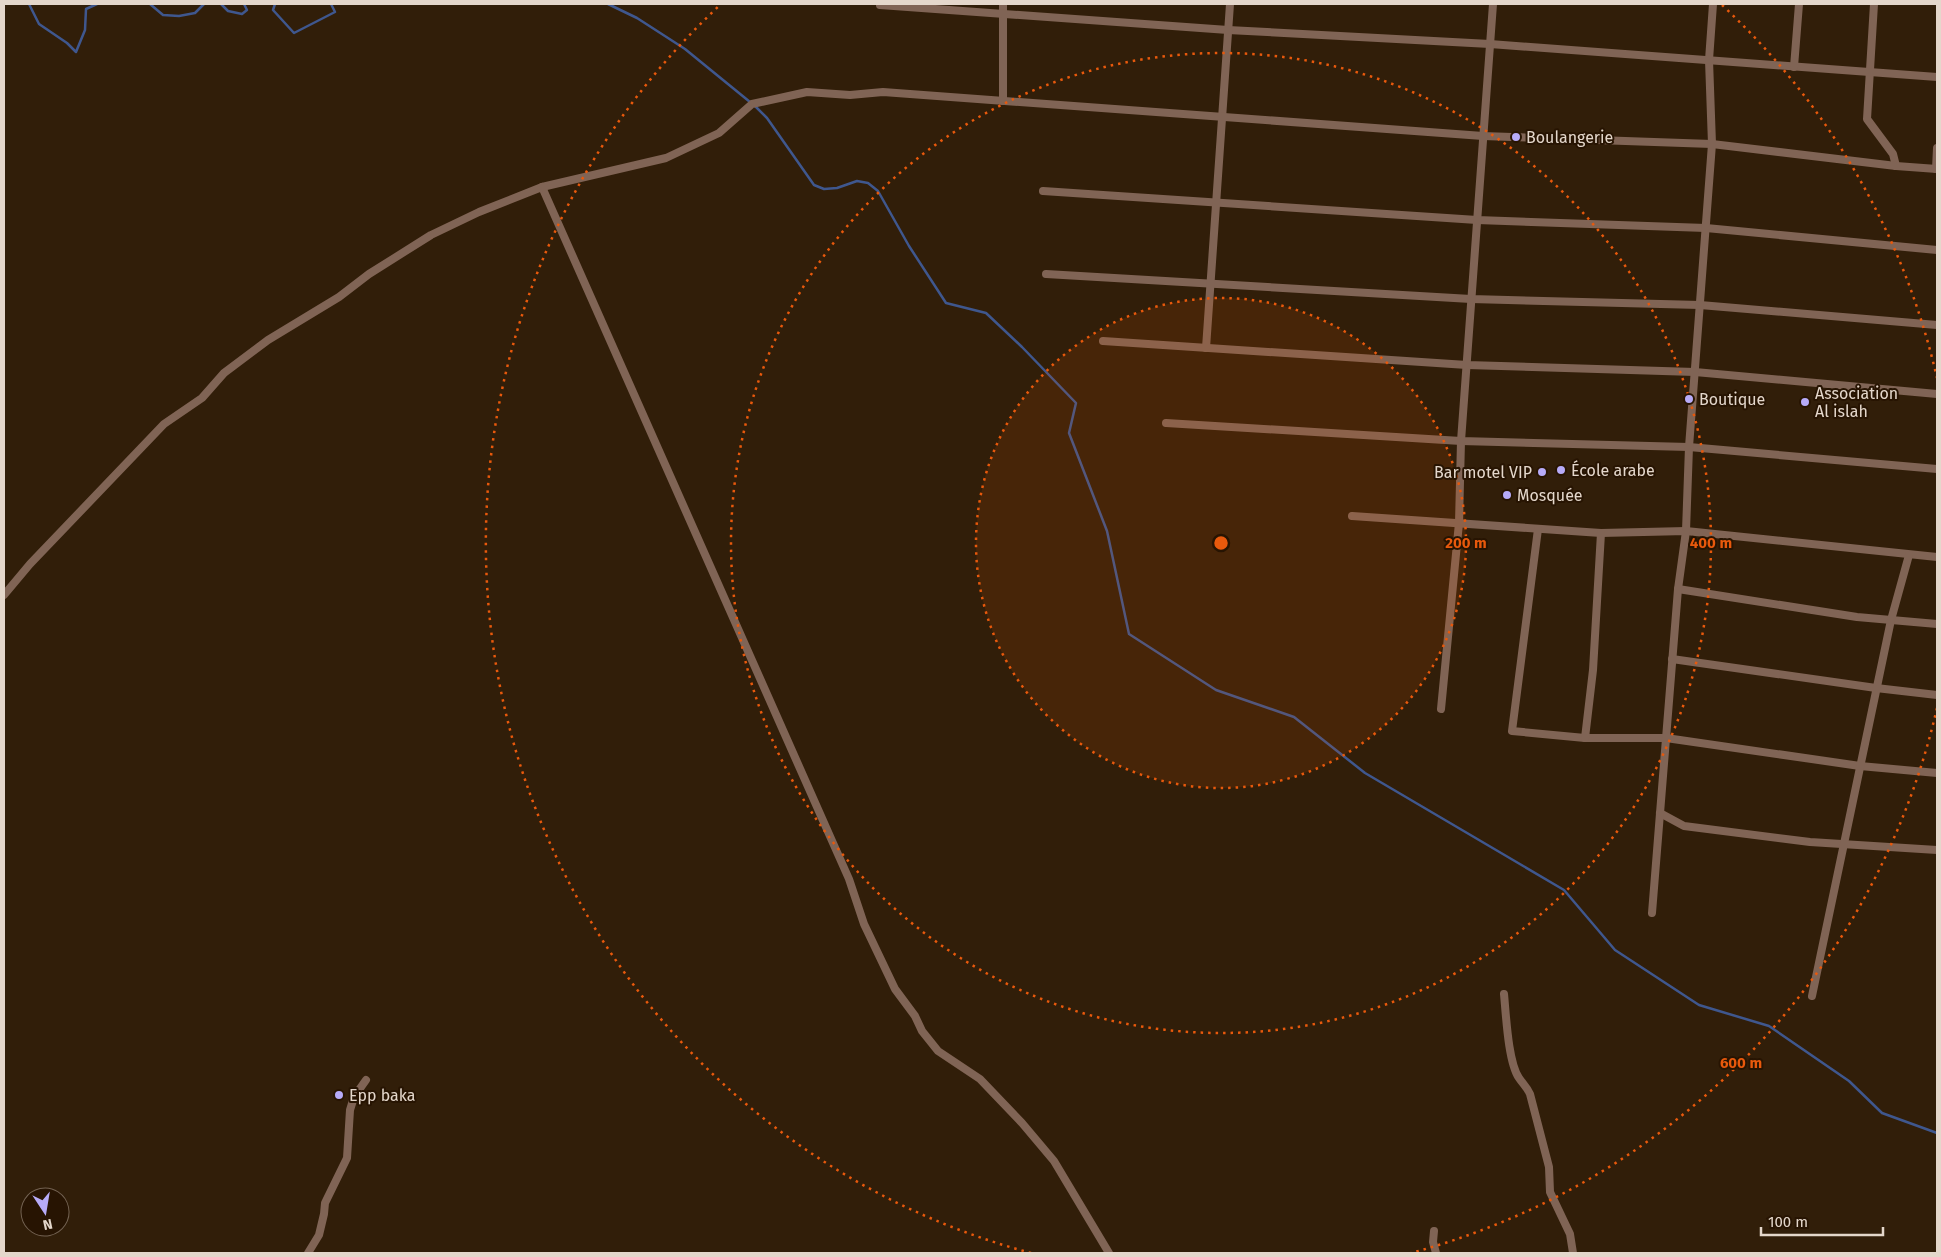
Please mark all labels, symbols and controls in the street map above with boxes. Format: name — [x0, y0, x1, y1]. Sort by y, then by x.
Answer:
place label: Boulangerie — [1526, 128, 1613, 147]
marker: Boulangerie — [1510, 131, 1522, 143]
place label: Association Al islah — [1815, 384, 1898, 421]
place label: Boutique — [1699, 390, 1765, 409]
marker: Boutique — [1683, 393, 1695, 405]
marker: Association Al islah — [1799, 396, 1811, 408]
place label: École arabe — [1571, 460, 1655, 480]
place label: Bar motel VIP — [1434, 463, 1532, 482]
marker: École arabe — [1555, 464, 1567, 476]
marker: Bar motel VIP — [1536, 466, 1548, 478]
place label: Mosquée — [1517, 486, 1583, 505]
marker: Mosquée — [1501, 489, 1513, 501]
centre of rings — [1212, 534, 1230, 552]
text: 200 m — [1445, 534, 1487, 552]
text: 400 m — [1690, 534, 1732, 552]
text: 600 m — [1720, 1054, 1762, 1072]
place label: Epp baka — [349, 1086, 415, 1105]
marker: Epp baka — [333, 1089, 345, 1101]
north arrow — [20, 1187, 70, 1237]
scale bar — [1761, 1204, 1884, 1236]
text: 100 m — [1768, 1213, 1808, 1231]
text: N — [41, 1215, 54, 1234]

